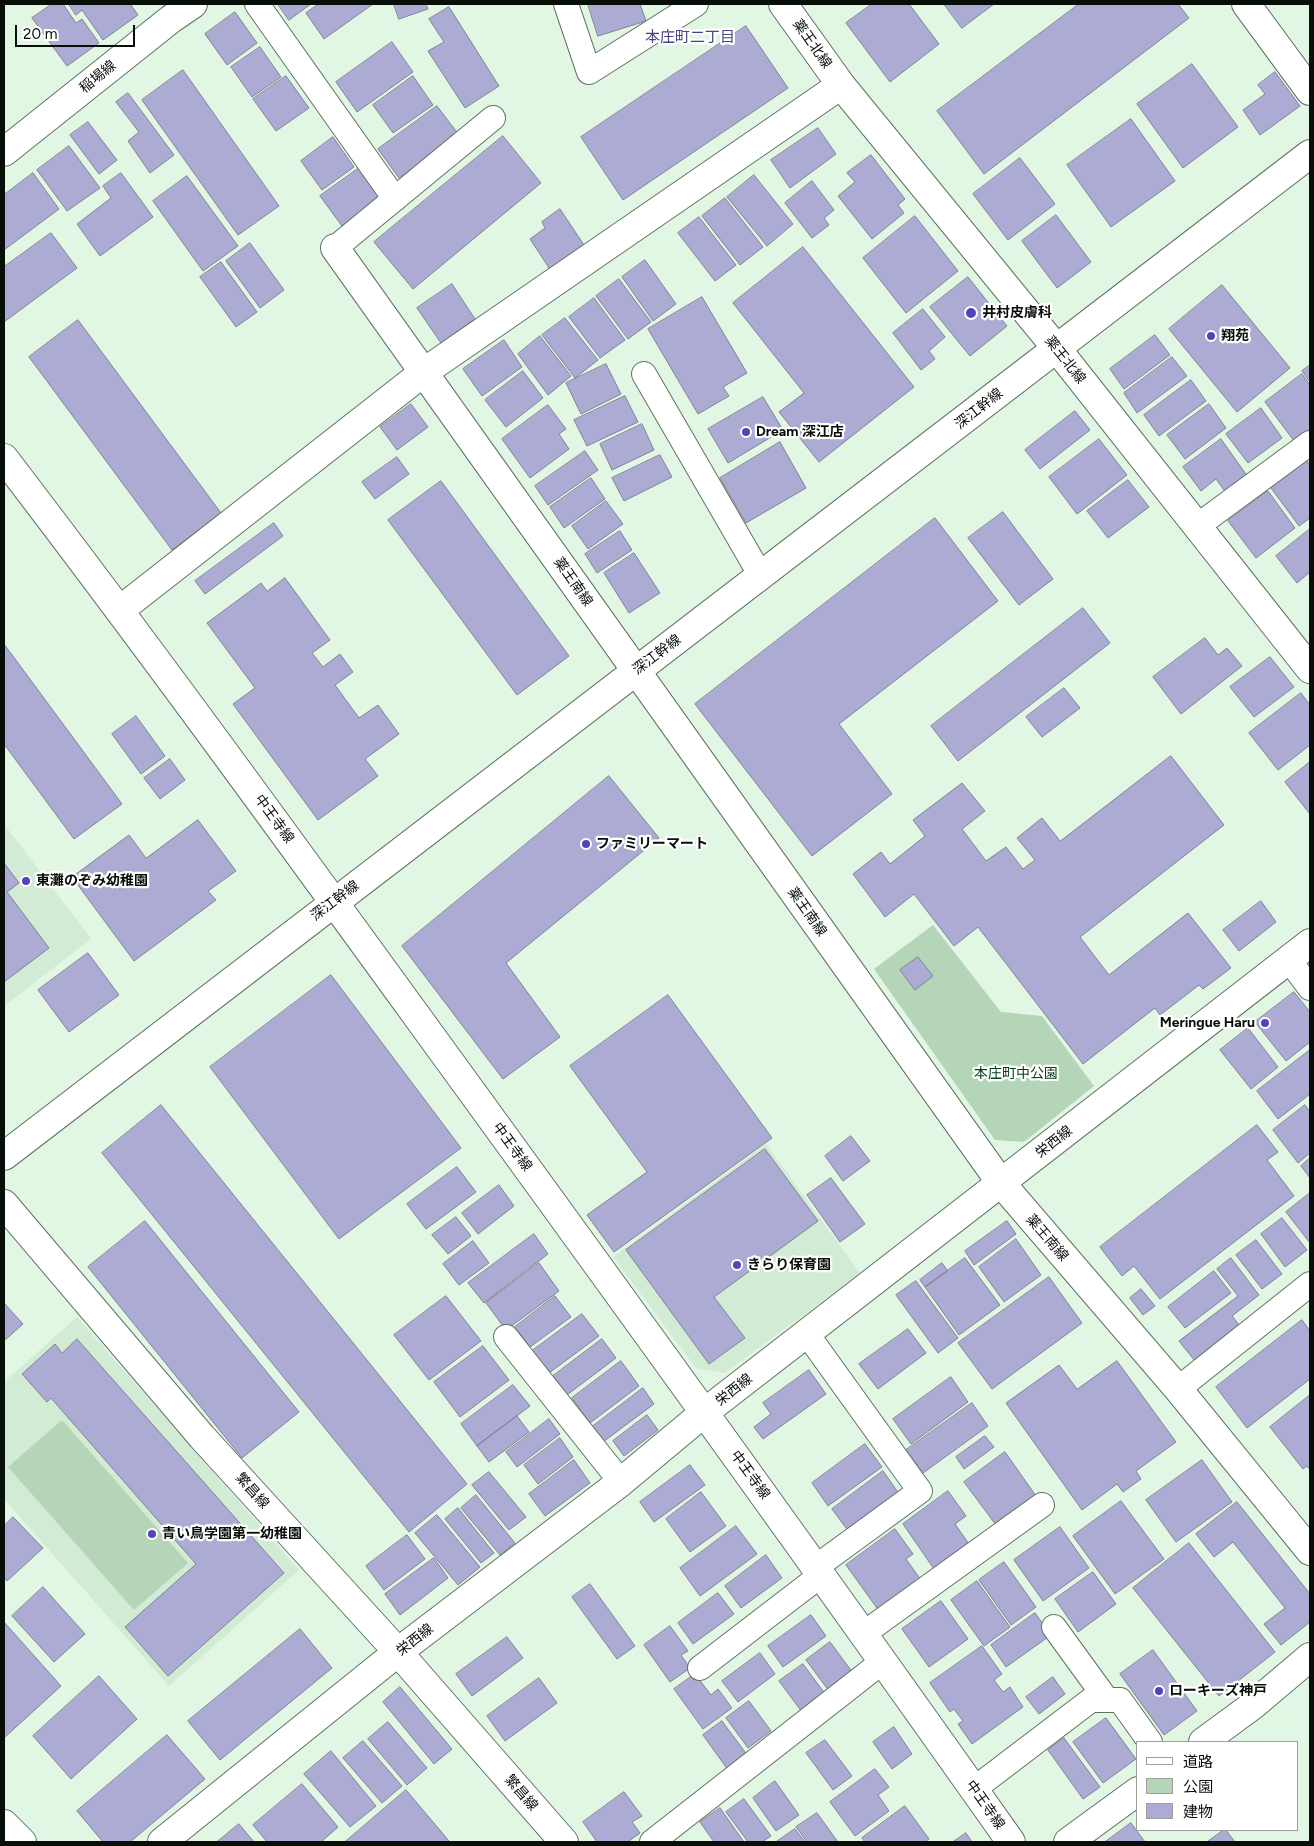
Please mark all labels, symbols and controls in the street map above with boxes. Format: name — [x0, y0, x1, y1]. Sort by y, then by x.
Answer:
scale bar — [18, 15, 138, 47]
street label: 薬王北線 — [789, 16, 835, 72]
text: 20 m — [23, 25, 57, 43]
district label: 本庄町二丁目 — [645, 29, 735, 47]
street label: 稲場線 — [76, 57, 120, 97]
place label: 井村皮膚科 — [982, 305, 1052, 321]
marker: 井村皮膚科 — [964, 306, 978, 320]
place label: 翔苑 — [1221, 328, 1249, 344]
marker: 翔苑 — [1205, 330, 1217, 342]
street label: 薬王北線 — [1041, 333, 1089, 387]
street label: 深江幹線 — [952, 385, 1006, 433]
place label: Dream 深江店 — [756, 424, 844, 440]
marker: Dream 深江店 — [740, 426, 752, 438]
street label: 薬王南線 — [550, 554, 596, 610]
street label: 深江幹線 — [630, 631, 684, 679]
street label: 中王寺線 — [251, 791, 297, 847]
place label: ファミリーマート — [596, 836, 708, 852]
marker: ファミリーマート — [580, 838, 592, 850]
place label: 東灘のぞみ幼稚園 — [36, 873, 148, 889]
marker: 東灘のぞみ幼稚園 — [20, 875, 32, 887]
street label: 深江幹線 — [308, 877, 362, 925]
street label: 薬王南線 — [784, 884, 830, 940]
place label: Meringue Haru — [1160, 1015, 1255, 1031]
marker: Meringue Haru — [1259, 1017, 1271, 1029]
park label: 本庄町中公園 — [974, 1066, 1058, 1082]
street label: 中王寺線 — [489, 1119, 535, 1175]
street label: 栄西線 — [1032, 1122, 1076, 1162]
street label: 薬王南線 — [1022, 1211, 1072, 1265]
place label: きらり保育園 — [747, 1257, 831, 1273]
marker: きらり保育園 — [731, 1259, 743, 1271]
street label: 栄西線 — [712, 1370, 756, 1410]
street label: 中王寺線 — [727, 1447, 773, 1503]
street label: 繁昌線 — [232, 1470, 272, 1512]
place label: 青い鳥学園第一幼稚園 — [162, 1526, 302, 1542]
marker: 青い鳥学園第一幼稚園 — [146, 1528, 158, 1540]
street label: 栄西線 — [393, 1620, 437, 1660]
place label: ローキーズ神戸 — [1169, 1683, 1267, 1699]
marker: ローキーズ神戸 — [1153, 1685, 1165, 1697]
legend — [1136, 1741, 1299, 1831]
text: 道路 — [1183, 1753, 1213, 1771]
street label: 繁昌線 — [501, 1772, 541, 1814]
street label: 中王寺線 — [962, 1777, 1008, 1833]
text: 公園 — [1183, 1778, 1213, 1796]
text: 建物 — [1183, 1803, 1213, 1821]

